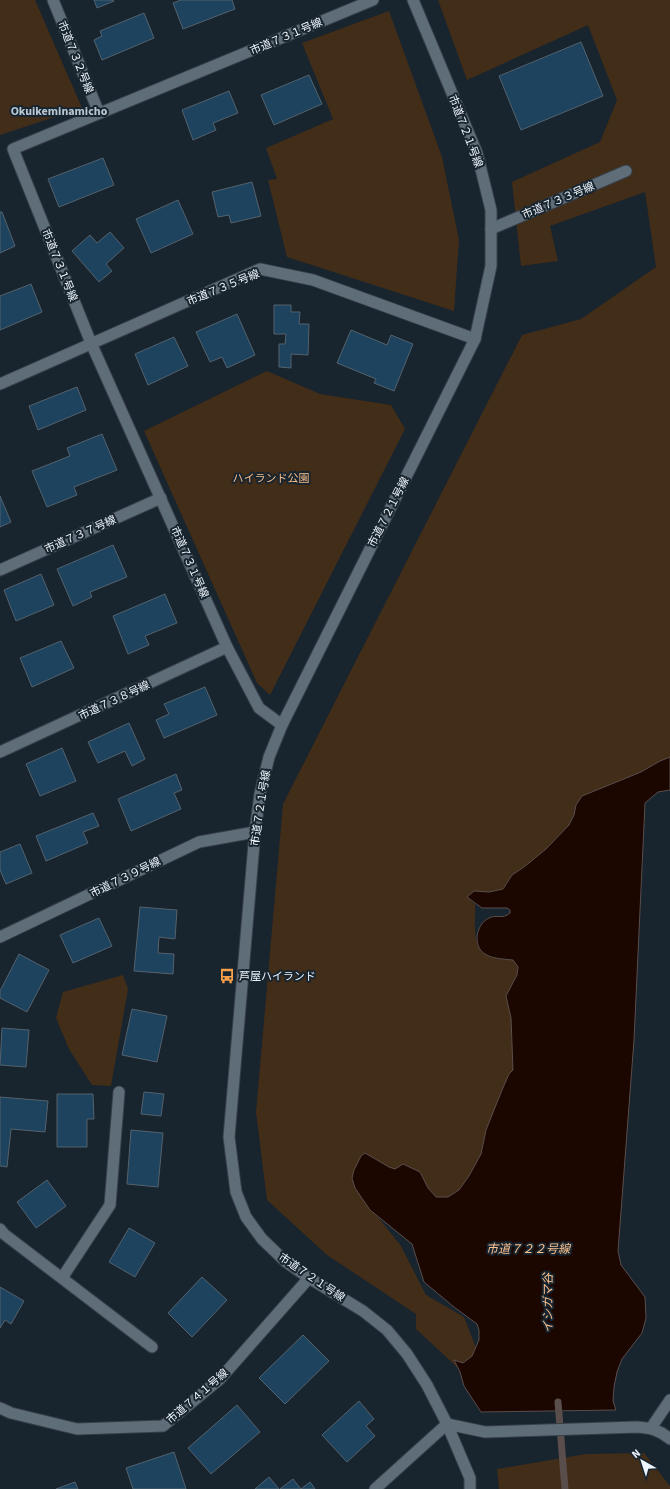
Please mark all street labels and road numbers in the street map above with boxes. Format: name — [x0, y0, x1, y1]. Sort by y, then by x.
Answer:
street label: 市道７３１号線 — [248, 15, 325, 58]
street label: 市道７３２号線 — [54, 19, 97, 96]
street label: 市道７２１号線 — [445, 93, 486, 170]
street label: 市道７３３号線 — [520, 179, 597, 222]
street label: 市道７３１号線 — [38, 227, 81, 304]
street label: 市道７３５号線 — [185, 266, 262, 309]
street label: 市道７２１号線 — [364, 475, 413, 550]
street label: 市道７３７号線 — [42, 512, 118, 557]
street label: 市道７３１号線 — [167, 524, 212, 600]
street label: 市道７３８号線 — [76, 677, 152, 724]
street label: 市道７２１号線 — [247, 769, 274, 847]
street label: 市道７３９号線 — [87, 854, 163, 901]
street label: 市道７２１号線 — [276, 1250, 348, 1305]
street label: 市道７４１号線 — [163, 1365, 231, 1427]

